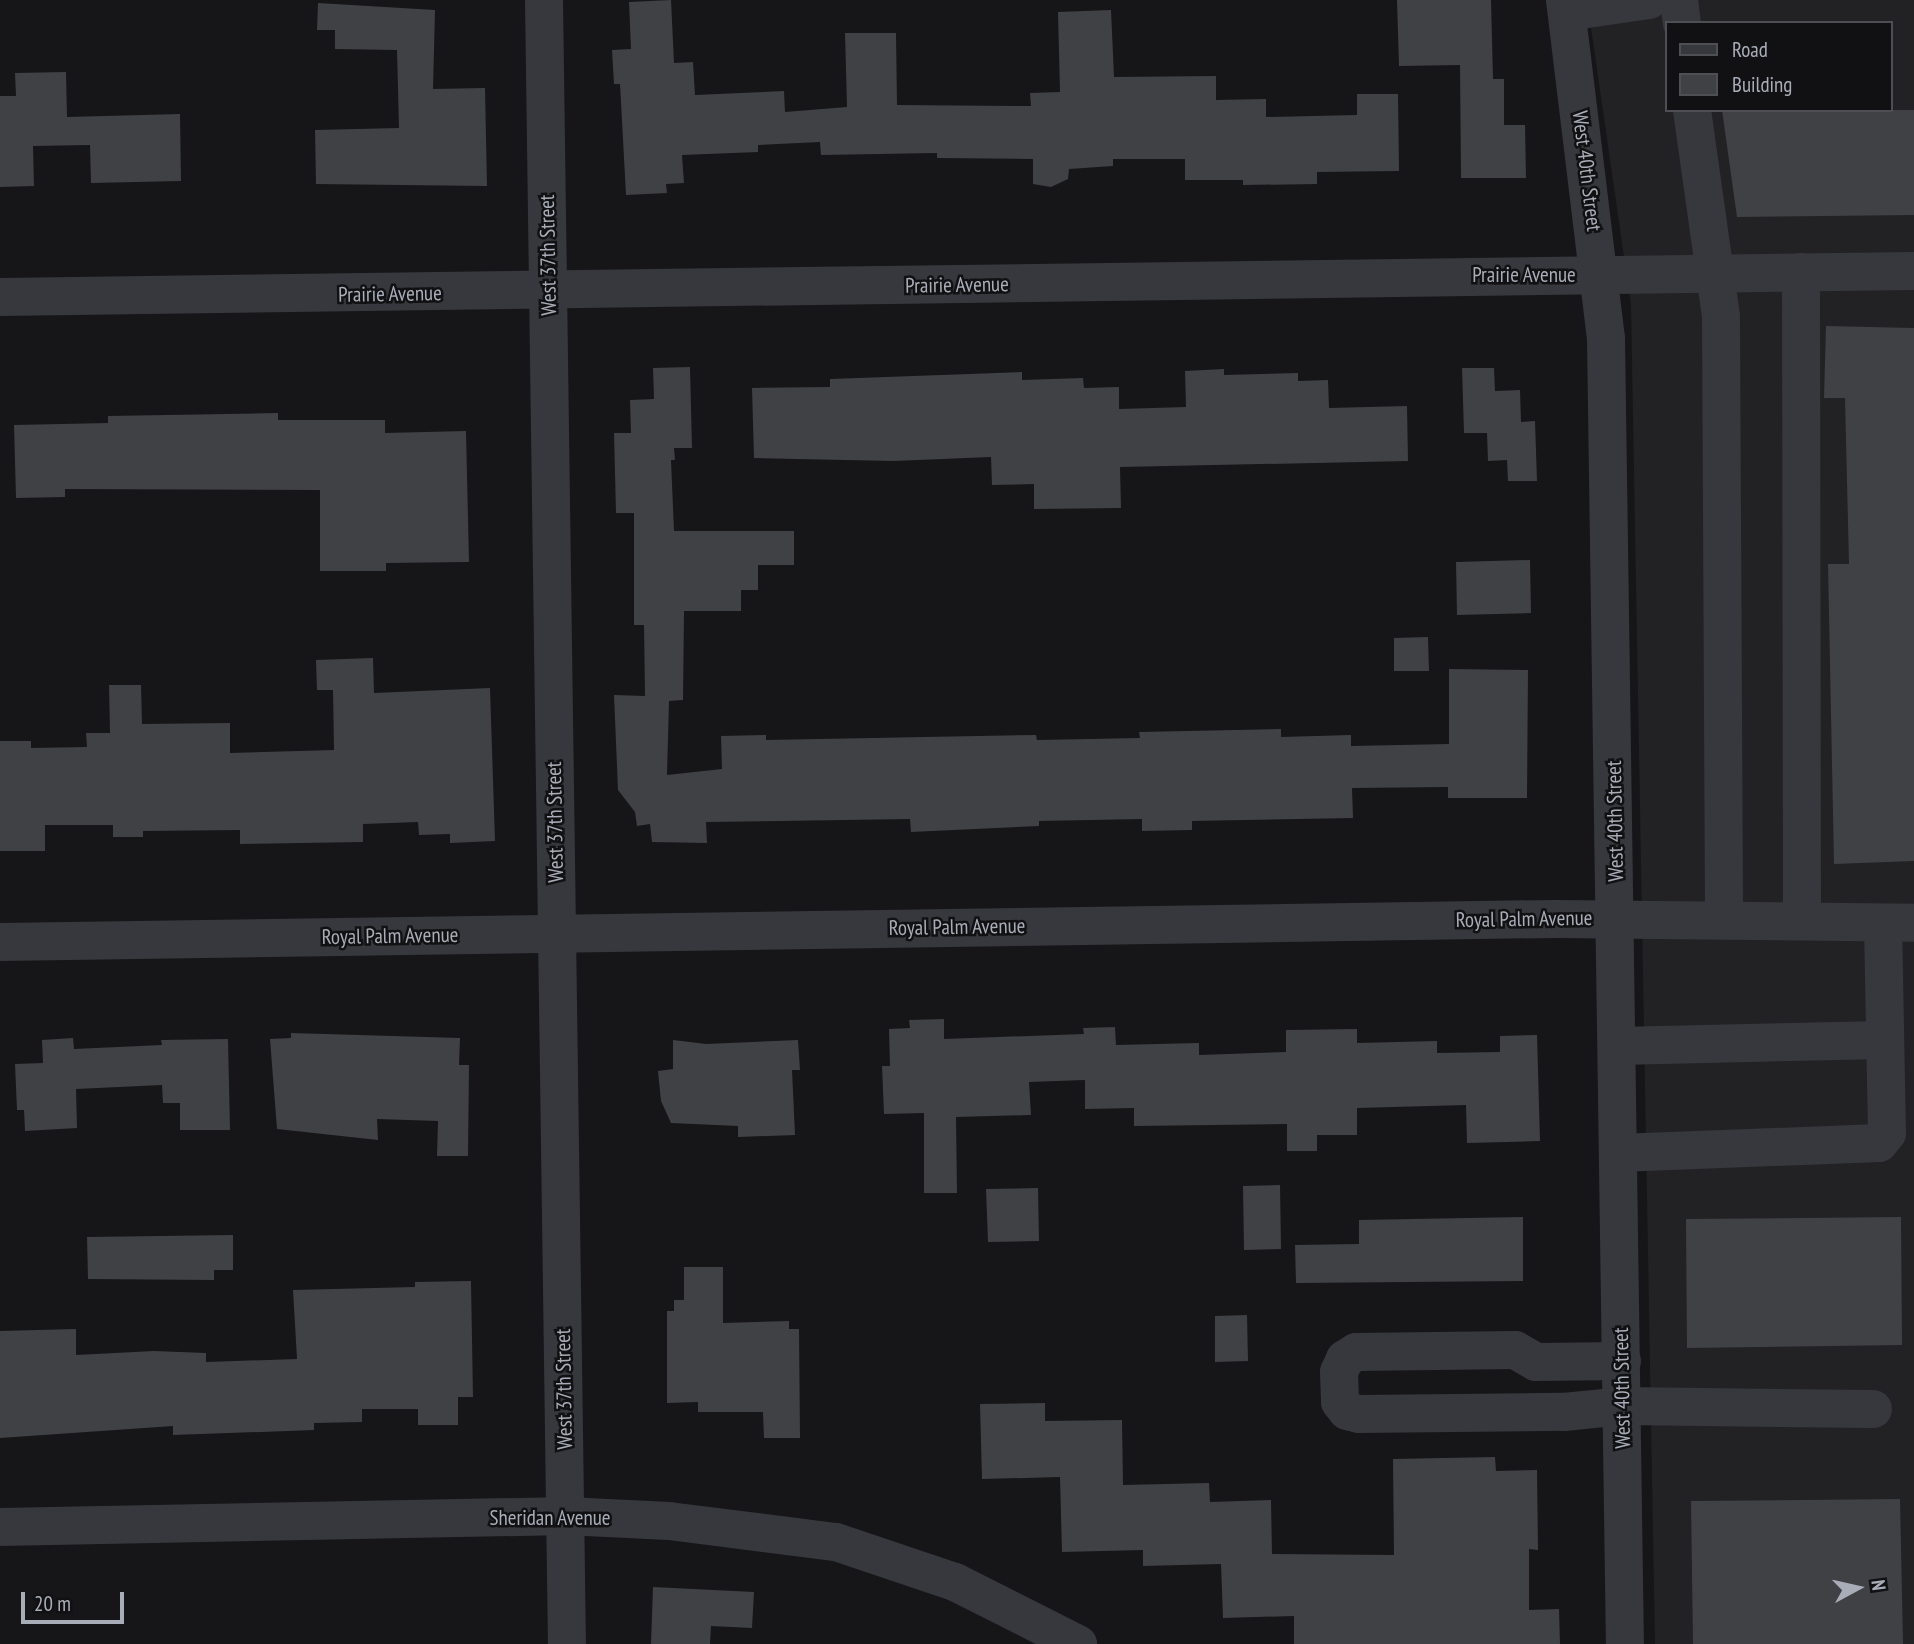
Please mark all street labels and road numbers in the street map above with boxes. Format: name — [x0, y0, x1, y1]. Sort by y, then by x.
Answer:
street label: West 40th Street — [1567, 109, 1607, 233]
street label: West 37th Street — [534, 194, 562, 316]
street label: Prairie Avenue — [1472, 262, 1576, 288]
street label: Prairie Avenue — [905, 271, 1009, 299]
street label: Prairie Avenue — [338, 280, 442, 308]
street label: West 40th Street — [1601, 760, 1629, 882]
street label: West 37th Street — [541, 761, 569, 883]
street label: Royal Palm Avenue — [1455, 905, 1593, 933]
street label: Royal Palm Avenue — [888, 913, 1026, 941]
street label: Royal Palm Avenue — [321, 922, 459, 950]
street label: West 40th Street — [1608, 1327, 1636, 1449]
street label: West 37th Street — [550, 1328, 578, 1450]
street label: Sheridan Avenue — [489, 1505, 611, 1531]

